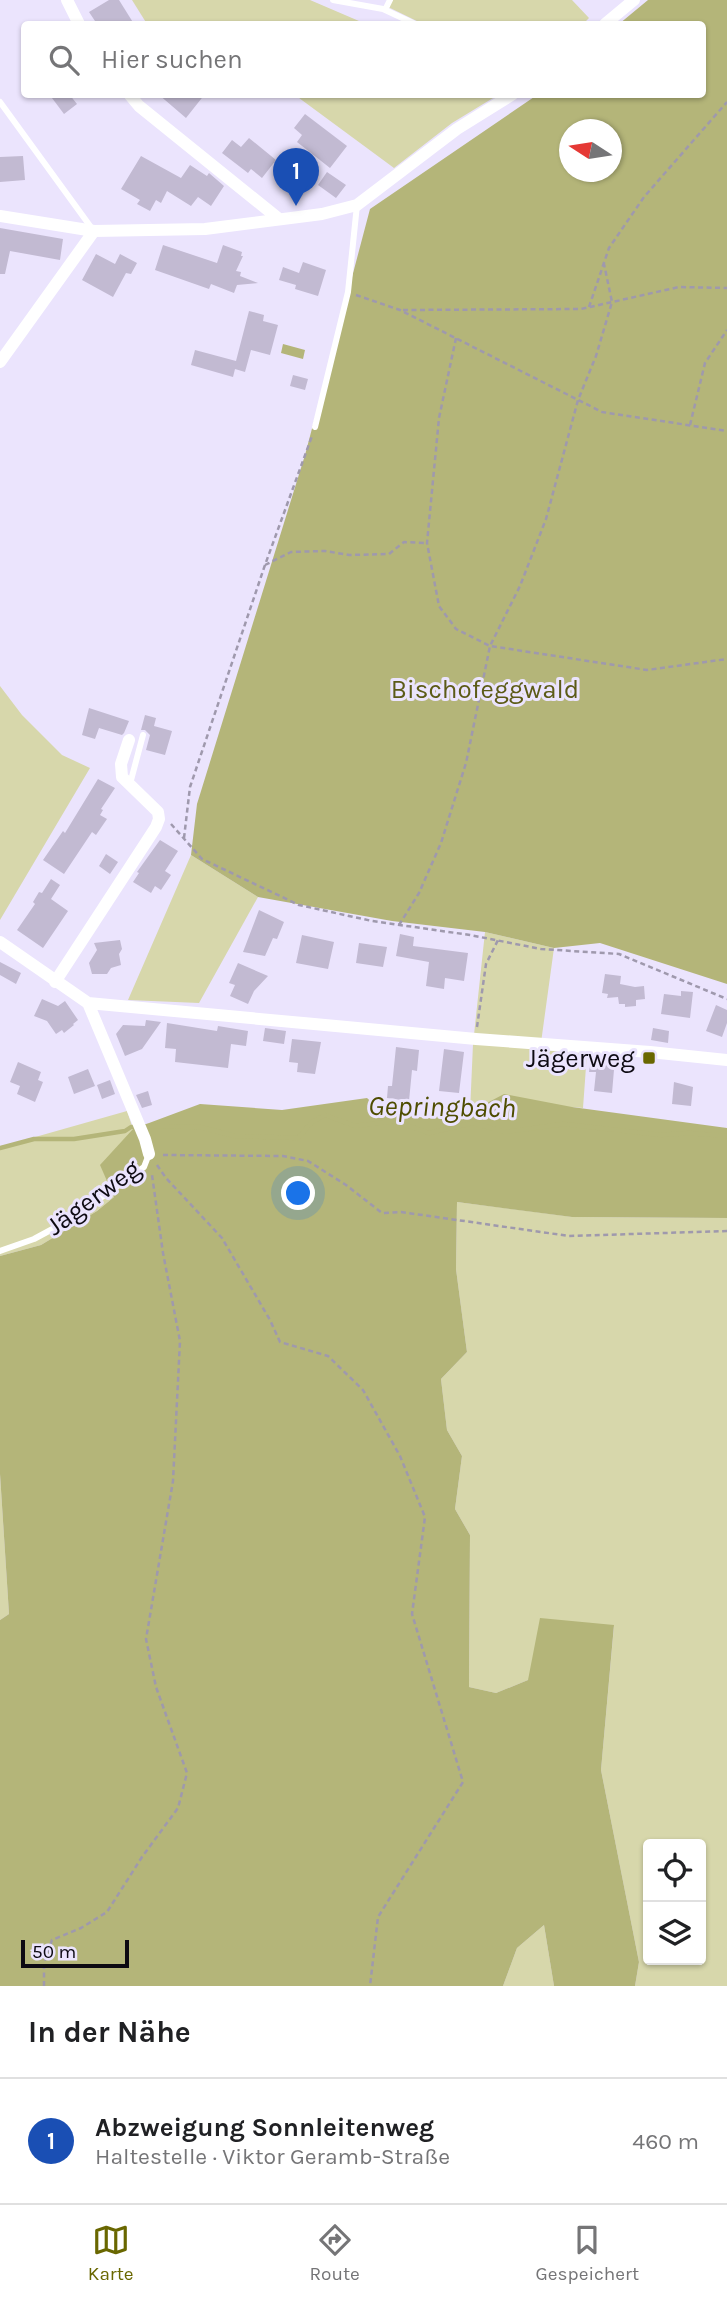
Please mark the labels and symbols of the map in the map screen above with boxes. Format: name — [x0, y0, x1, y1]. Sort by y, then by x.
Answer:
north arrow — [559, 119, 622, 182]
pin: 1 — [273, 148, 319, 206]
park label: Bischofeggwald — [391, 674, 579, 705]
place label: Jägerweg — [526, 1043, 635, 1074]
marker: Jägerweg — [641, 1050, 657, 1066]
water label: Gepringbach — [368, 1089, 516, 1124]
street label: Jägerweg — [40, 1153, 147, 1242]
your location — [281, 1176, 315, 1210]
scale bar — [21, 1937, 130, 1969]

